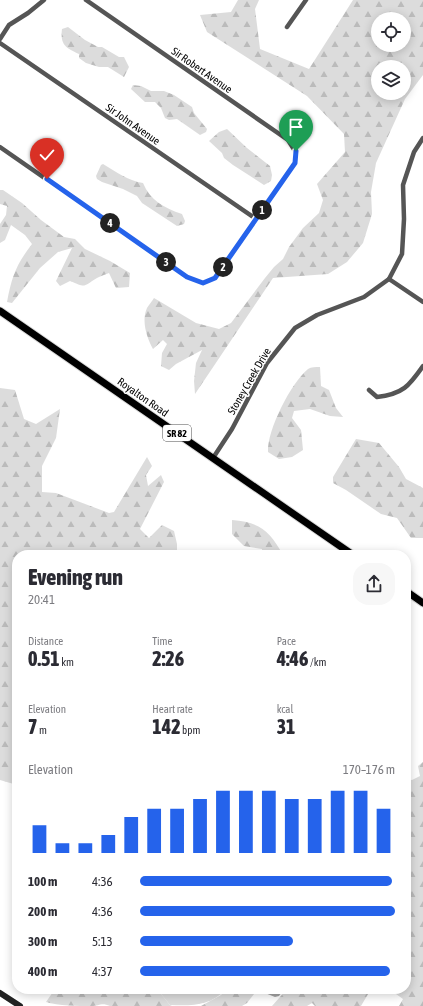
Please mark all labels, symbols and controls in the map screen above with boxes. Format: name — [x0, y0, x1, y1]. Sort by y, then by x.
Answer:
map controls — [371, 12, 411, 100]
button: locate — [371, 12, 411, 52]
street label: Sir Robert Avenue — [169, 45, 235, 95]
button: layers — [371, 60, 411, 100]
street label: Sir John Avenue — [104, 101, 162, 147]
pin — [279, 110, 313, 151]
icon: arrive — [285, 116, 307, 138]
pin — [30, 138, 64, 179]
icon: check — [36, 144, 58, 166]
pin: 1 — [252, 200, 272, 220]
text: 1 — [259, 204, 265, 216]
pin: 4 — [100, 213, 120, 233]
text: 4 — [107, 217, 113, 229]
pin: 3 — [156, 252, 176, 272]
text: 3 — [163, 256, 169, 268]
pin: 2 — [213, 257, 233, 277]
text: 2 — [220, 261, 226, 273]
street label: Stoney Creek Drive — [225, 346, 273, 416]
street label: Royalton Road — [115, 375, 171, 419]
road number: SR 82 — [163, 425, 191, 441]
button: share — [353, 563, 395, 605]
text: Evening run — [28, 564, 123, 590]
text: 20:41 — [28, 592, 55, 607]
text: Distance — [28, 635, 63, 647]
text: Time — [152, 635, 172, 647]
text: Pace — [277, 635, 296, 647]
text: 0.51 — [28, 647, 60, 670]
text: 2:26 — [152, 647, 184, 670]
text: 4:46 — [277, 647, 308, 670]
text: km — [60, 656, 74, 668]
text: /km — [308, 656, 326, 668]
text: Elevation — [28, 703, 66, 715]
text: Heart rate — [152, 703, 193, 715]
text: kcal — [277, 703, 293, 715]
text: 7 — [28, 715, 37, 738]
text: 142 — [152, 715, 181, 738]
text: 31 — [277, 715, 295, 738]
text: m — [37, 724, 47, 736]
text: bpm — [181, 724, 200, 736]
text: Elevation — [28, 762, 73, 777]
text: 170–176 m — [343, 762, 395, 777]
text: 100 m — [28, 874, 57, 889]
text: 4:36 — [92, 874, 113, 889]
text: 200 m — [28, 904, 57, 919]
text: 4:36 — [92, 904, 113, 919]
text: 300 m — [28, 934, 57, 949]
text: 5:13 — [92, 934, 113, 949]
text: 400 m — [28, 964, 57, 979]
text: 4:37 — [92, 964, 113, 979]

